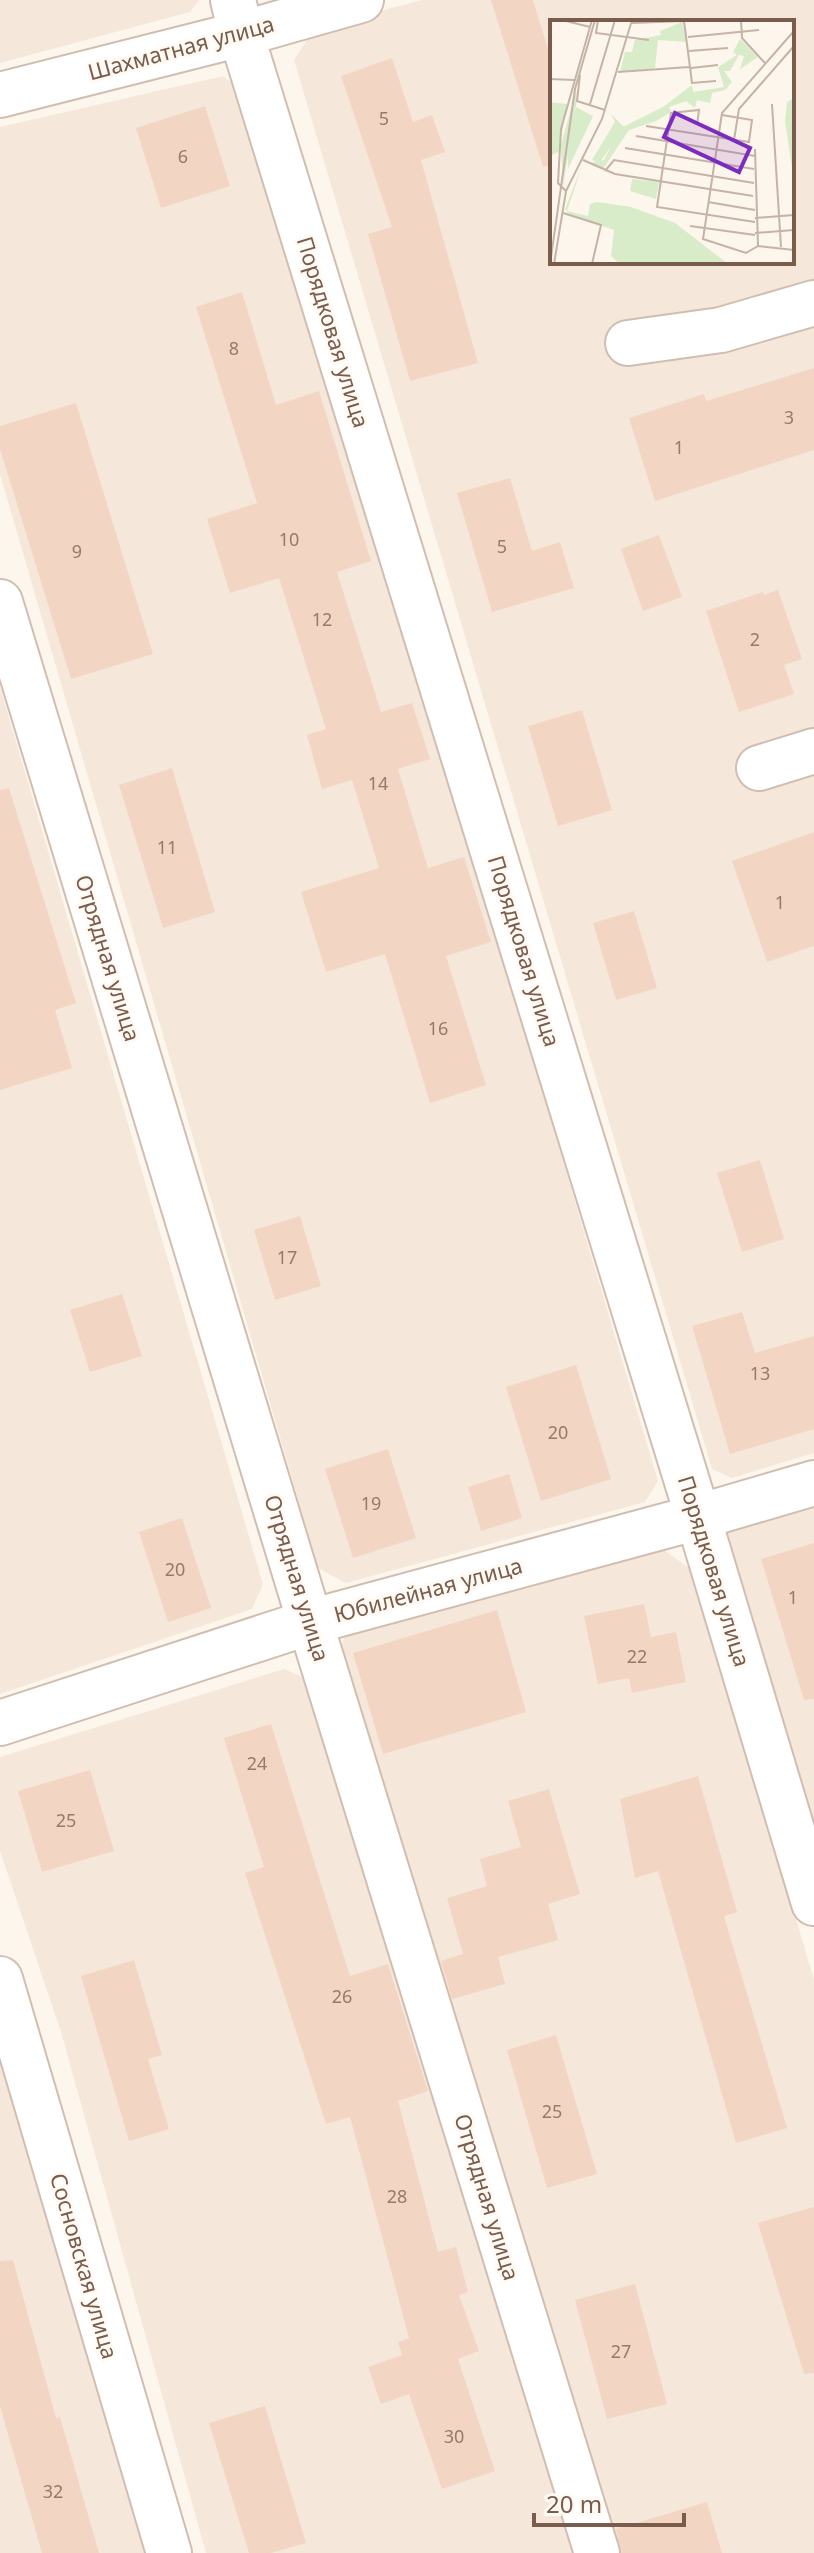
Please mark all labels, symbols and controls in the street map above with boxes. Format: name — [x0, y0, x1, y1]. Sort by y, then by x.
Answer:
street label: Шахматная улица — [84, 8, 277, 86]
inset map — [550, 20, 794, 264]
house number: 5 — [379, 106, 389, 130]
house number: 6 — [178, 144, 188, 168]
street label: Порядковая улица — [291, 233, 377, 431]
house number: 8 — [229, 336, 239, 360]
house number: 3 — [784, 405, 794, 429]
house number: 1 — [674, 435, 684, 459]
house number: 10 — [279, 527, 299, 551]
house number: 5 — [497, 534, 507, 558]
house number: 9 — [72, 539, 82, 563]
house number: 12 — [312, 607, 332, 631]
house number: 2 — [750, 627, 760, 651]
house number: 14 — [368, 771, 388, 795]
house number: 11 — [157, 835, 177, 859]
street label: Порядковая улица — [482, 852, 568, 1050]
street label: Отрядная улица — [69, 871, 149, 1045]
house number: 1 — [775, 890, 785, 914]
house number: 16 — [428, 1016, 448, 1040]
house number: 17 — [277, 1245, 297, 1269]
house number: 13 — [750, 1361, 770, 1385]
house number: 20 — [548, 1420, 568, 1444]
street label: Порядковая улица — [672, 1472, 758, 1670]
street label: Отрядная улица — [258, 1491, 338, 1665]
house number: 19 — [361, 1491, 381, 1515]
street label: Юбилейная улица — [330, 1549, 525, 1629]
house number: 20 — [165, 1557, 185, 1581]
house number: 1 — [788, 1585, 798, 1609]
house number: 22 — [627, 1644, 647, 1668]
house number: 24 — [247, 1751, 267, 1775]
house number: 25 — [56, 1808, 76, 1832]
house number: 26 — [332, 1984, 352, 2008]
house number: 25 — [542, 2099, 562, 2123]
street label: Отрядная улица — [448, 2110, 528, 2284]
street label: Сосновская улица — [44, 2169, 126, 2362]
house number: 28 — [387, 2184, 407, 2208]
house number: 27 — [611, 2339, 631, 2363]
house number: 30 — [444, 2424, 464, 2448]
scale bar — [534, 2477, 684, 2527]
house number: 32 — [43, 2479, 63, 2503]
text: 20 m — [546, 2487, 602, 2520]

